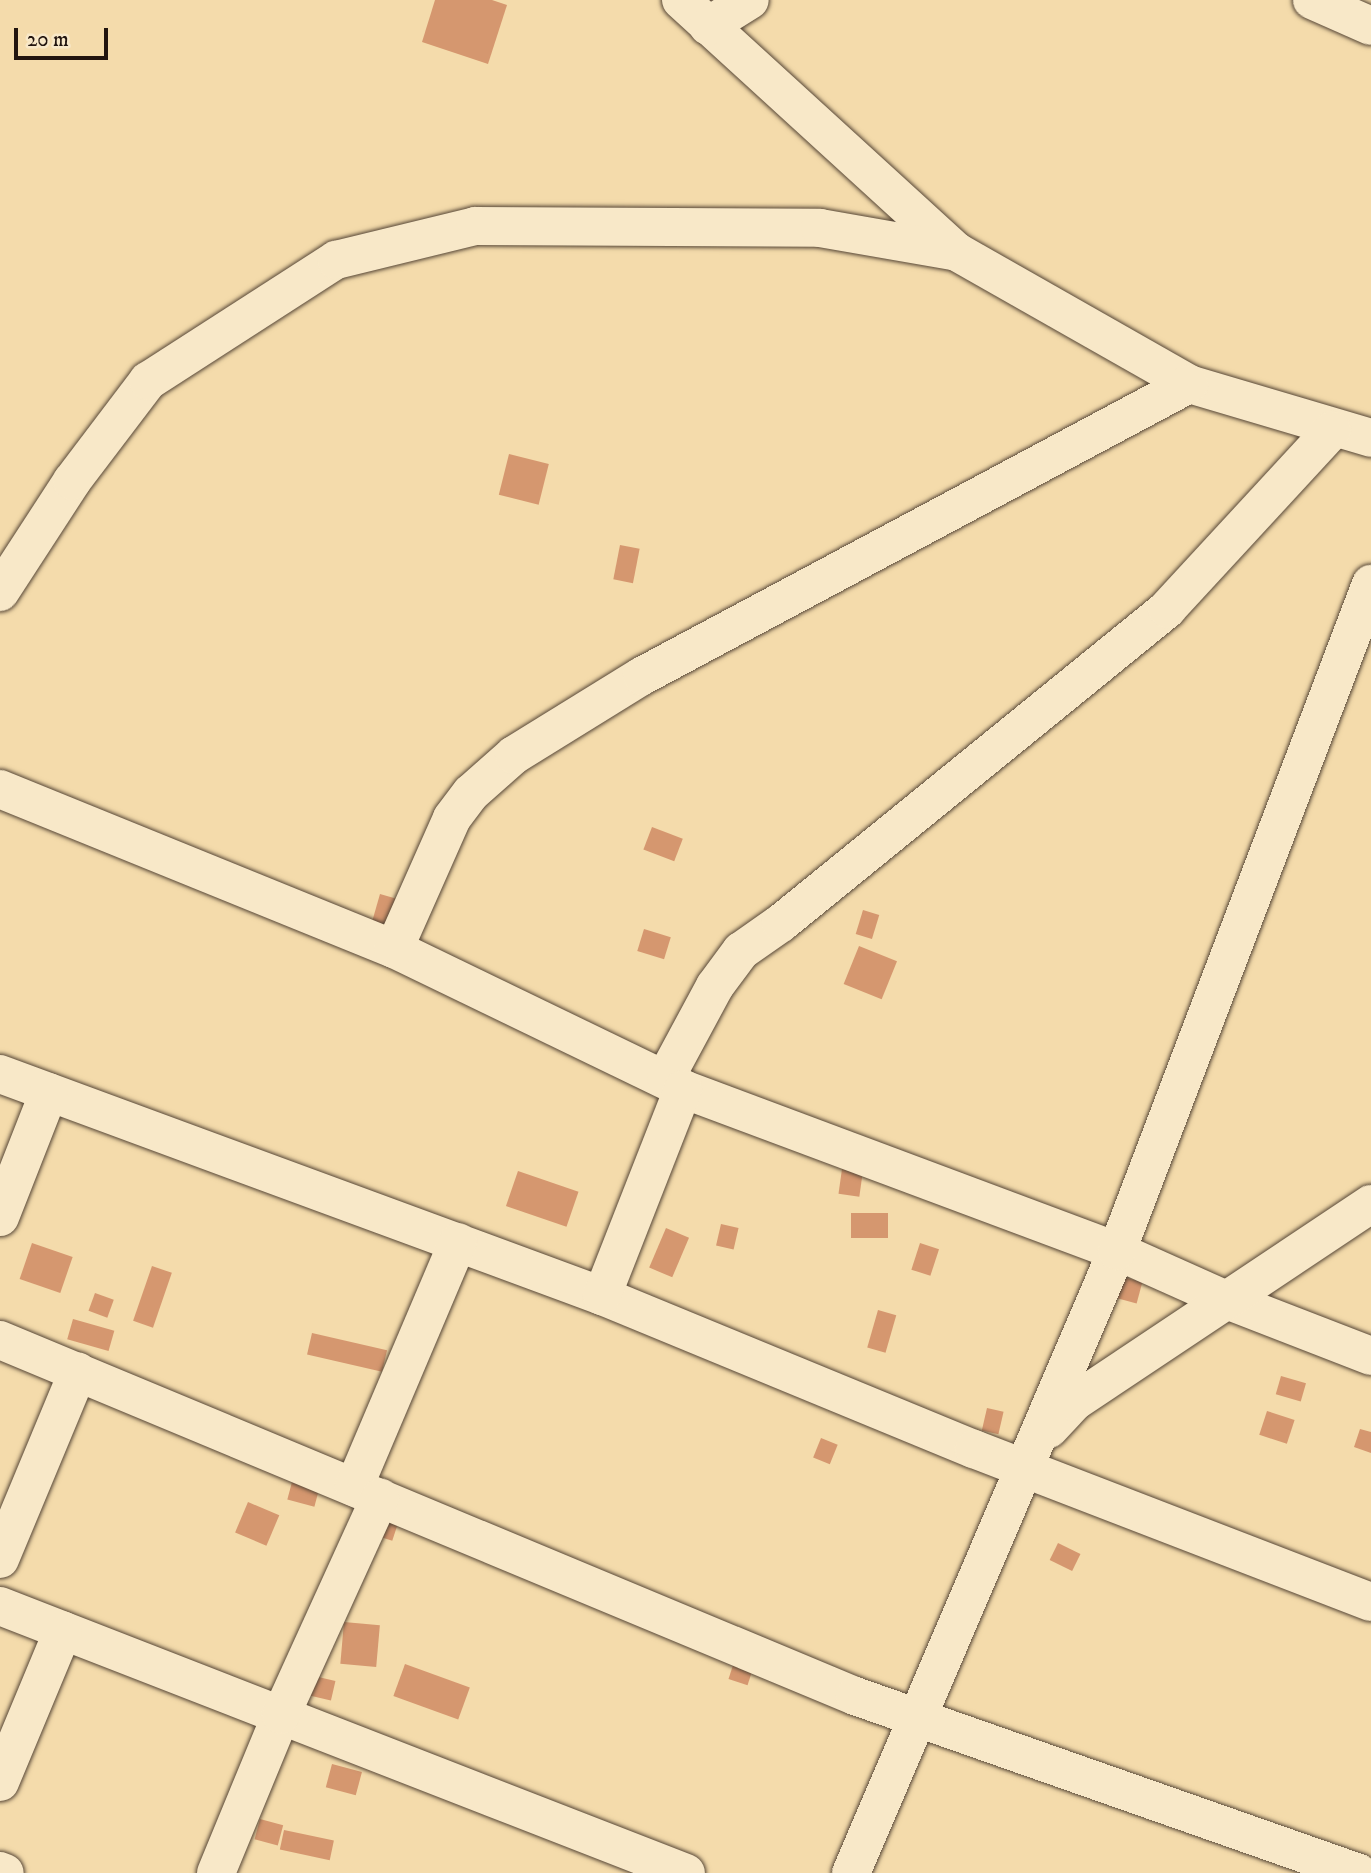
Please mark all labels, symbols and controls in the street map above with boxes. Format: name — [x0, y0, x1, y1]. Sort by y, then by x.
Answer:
scale bar — [18, 14, 112, 58]
text: 20 m — [27, 27, 69, 53]

